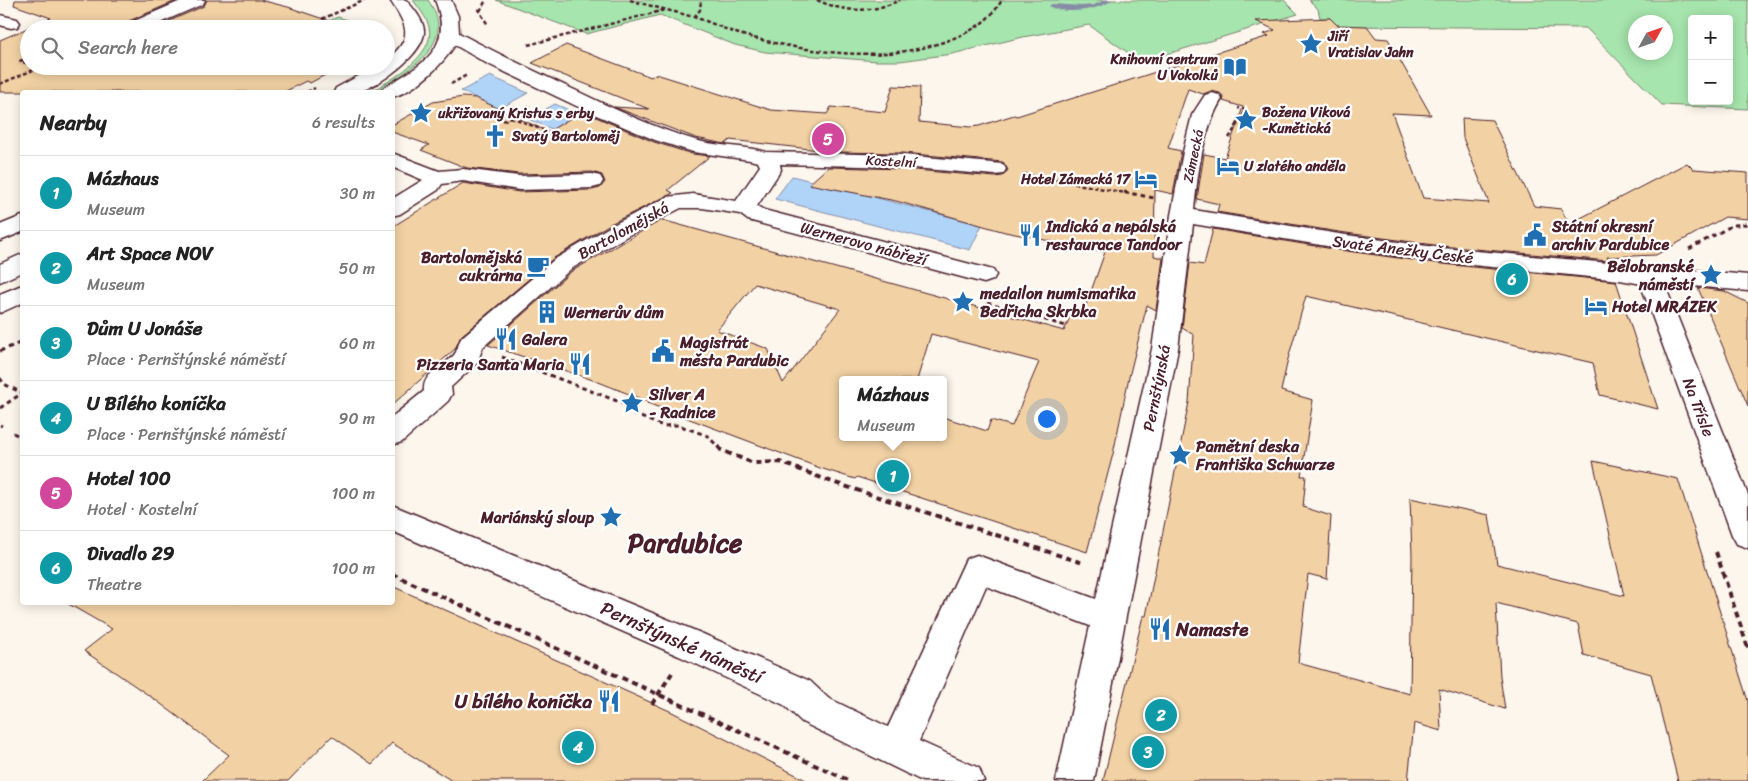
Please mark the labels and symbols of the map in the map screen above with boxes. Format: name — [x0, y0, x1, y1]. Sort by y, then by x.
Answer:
north arrow — [1628, 15, 1673, 60]
place label: Jiří Vratislav Jahn — [1327, 24, 1414, 65]
place icon: Jiří Vratislav Jahn — [1298, 31, 1324, 57]
place label: Knihovní centrum U Vokolků — [1110, 47, 1218, 88]
library icon: Knihovní centrum U Vokolků — [1222, 54, 1248, 80]
place icon: ukřižovaný Kristus s erby — [408, 100, 434, 126]
place label: Božena Viková -Kunětická — [1262, 100, 1350, 141]
place label: ukřižovaný Kristus s erby — [438, 101, 595, 126]
place icon: Božena Viková -Kunětická — [1233, 107, 1259, 133]
pin: 5 — [812, 120, 844, 158]
church icon: Svatý Bartoloměj — [482, 123, 508, 149]
place label: Svatý Bartoloměj — [511, 124, 620, 149]
street label: Zámecká — [1176, 127, 1211, 185]
street label: Kostelní — [865, 148, 919, 175]
hotel icon: U zlatého anděla — [1215, 153, 1241, 179]
place label: U zlatého anděla — [1244, 154, 1346, 179]
hotel icon: Hotel Zámecká 17 — [1133, 166, 1159, 192]
place label: Hotel Zámecká 17 — [1020, 167, 1131, 192]
street label: Bartolomějská — [572, 193, 674, 268]
place label: Indická a nepálská restaurace Tandoor — [1045, 212, 1183, 259]
place label: Státní okresní archiv Pardubice — [1551, 212, 1669, 259]
street label: Wernerovo nábřeží — [797, 213, 933, 275]
restaurant icon: Indická a nepálská restaurace Tandoor — [1017, 222, 1043, 248]
public building icon: Státní okresní archiv Pardubice — [1522, 222, 1548, 248]
street label: Svaté Anežky České — [1331, 226, 1475, 273]
place label: Bartolomějská cukrárna — [421, 243, 523, 290]
place label: Bělobranské náměstí — [1607, 252, 1697, 299]
cafe icon: Bartolomějská cukrárna — [525, 253, 551, 279]
pin: 6 — [1496, 260, 1528, 298]
place icon: Bělobranské náměstí — [1698, 262, 1724, 288]
place label: medailon numismatika Bedřicha Skrbka — [979, 279, 1137, 326]
place icon: medailon numismatika Bedřicha Skrbka — [950, 289, 976, 315]
place label: Hotel MRÁZEK — [1611, 292, 1718, 321]
hotel icon: Hotel MRÁZEK — [1583, 293, 1609, 319]
place label: Wernerův dům — [564, 298, 664, 327]
building icon: Wernerův dům — [534, 299, 560, 325]
place label: Galera — [521, 325, 568, 354]
restaurant icon: Galera — [493, 326, 519, 352]
place label: Magistrát města Pardubic — [679, 328, 790, 375]
public building icon: Magistrát města Pardubic — [650, 338, 676, 364]
street label: Pernštýnská — [1134, 342, 1179, 434]
place label: Pizzeria Santa Maria — [417, 350, 565, 379]
restaurant icon: Pizzeria Santa Maria — [567, 351, 593, 377]
street label: Na Třísle — [1674, 373, 1723, 441]
place label: Silver A - Radnice — [648, 380, 716, 427]
place icon: Silver A - Radnice — [619, 390, 645, 416]
your location — [1034, 406, 1060, 432]
place label: Pamětní deska Františka Schwarze — [1195, 432, 1336, 479]
place icon: Pamětní deska Františka Schwarze — [1167, 442, 1193, 468]
pin: 1 — [877, 457, 909, 495]
place label: Mariánský sloup — [480, 503, 595, 532]
place icon: Mariánský sloup — [598, 504, 624, 530]
district label: Pardubice — [628, 520, 743, 566]
street label: Pernštýnské náměstí — [595, 592, 771, 694]
place label: Namaste — [1175, 613, 1249, 646]
restaurant icon: Namaste — [1147, 616, 1173, 642]
place label: U bílého koníčka — [455, 685, 592, 718]
restaurant icon: U bílého koníčka — [596, 688, 622, 714]
pin: 2 — [1145, 696, 1177, 734]
pin: 4 — [562, 728, 594, 766]
pin: 3 — [1132, 733, 1164, 771]

